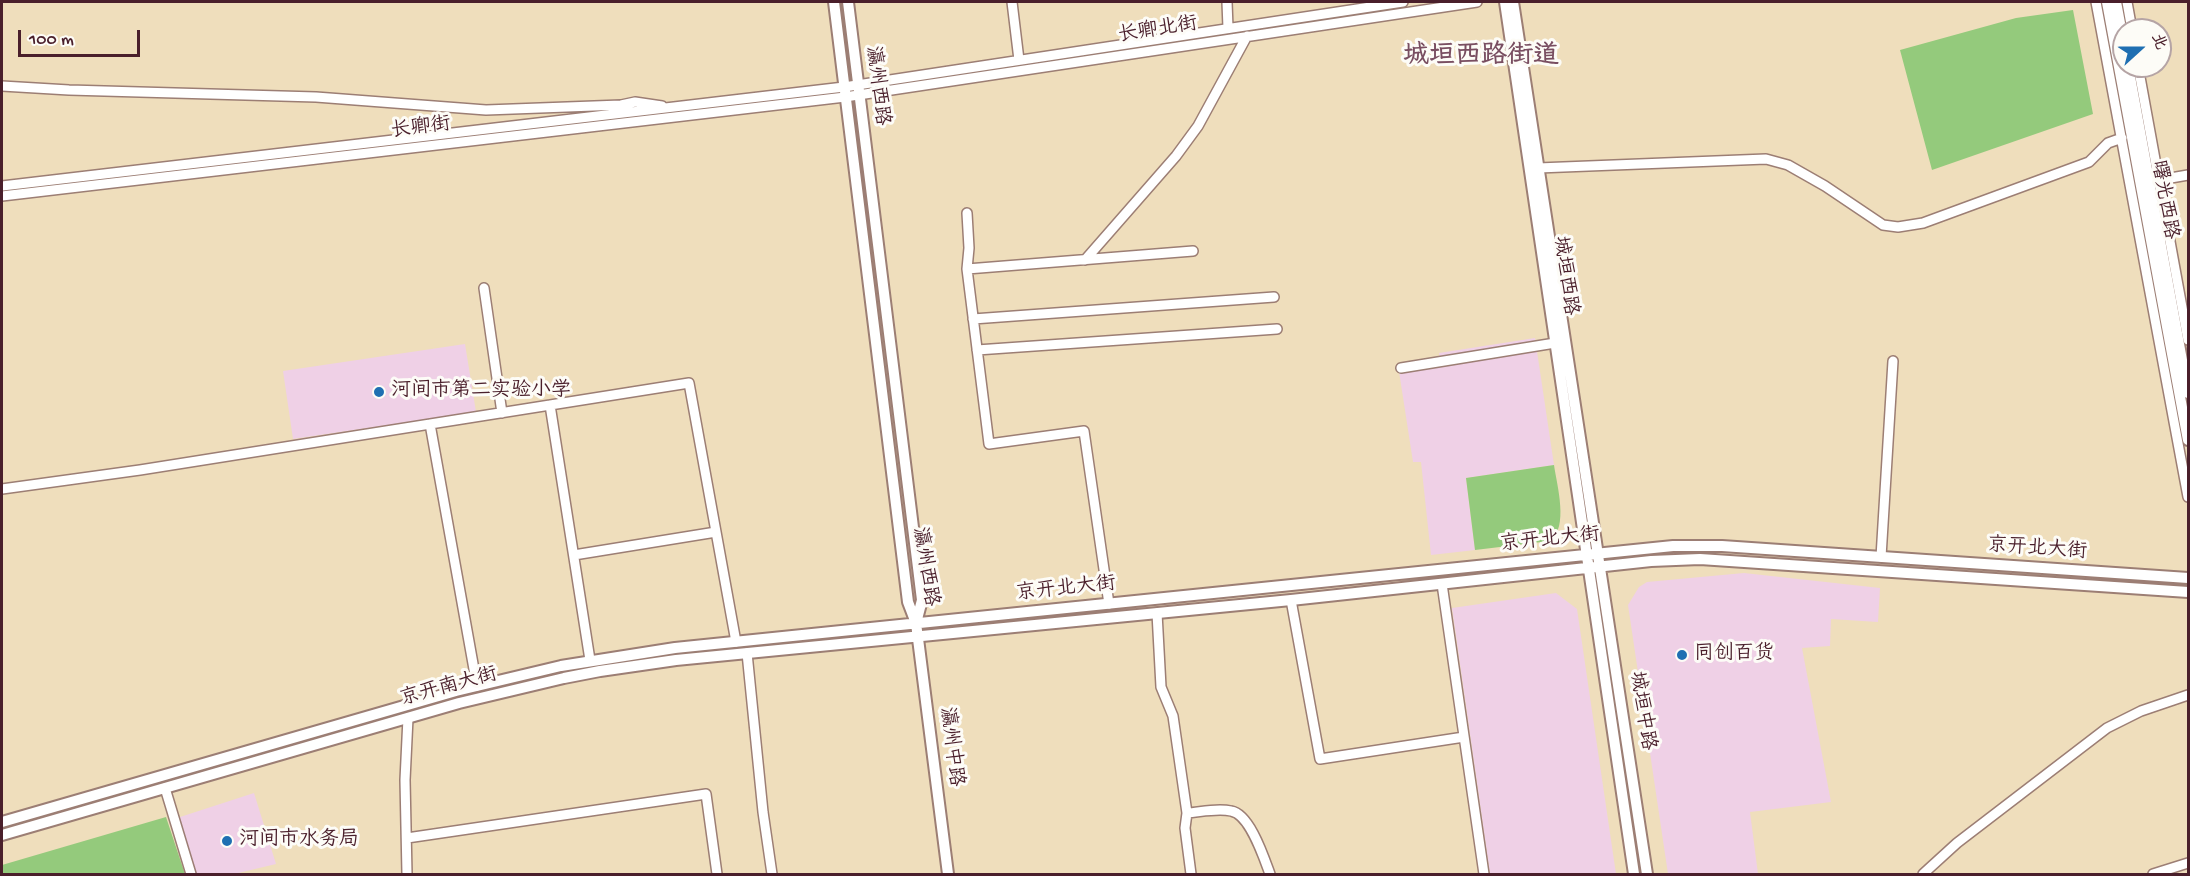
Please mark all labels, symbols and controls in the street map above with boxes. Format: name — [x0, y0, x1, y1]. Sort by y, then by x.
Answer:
street label: 长卿北街 — [1117, 13, 1199, 49]
scale bar — [21, 18, 142, 56]
north arrow — [2112, 18, 2172, 78]
text: 100 m — [29, 30, 74, 51]
text: 北 — [2146, 31, 2169, 53]
district label: 城垣西路街道 — [1403, 42, 1559, 74]
street label: 瀛州西路 — [859, 45, 893, 127]
street label: 长卿街 — [390, 113, 452, 145]
street label: 曙光西路 — [2144, 159, 2182, 241]
street label: 城垣西路 — [1547, 235, 1581, 317]
place label: 河间市第二实验小学 — [391, 380, 571, 404]
marker: 河间市第二实验小学 — [372, 385, 386, 399]
street label: 京开北大街 — [1499, 524, 1601, 558]
street label: 瀛州西路 — [906, 526, 942, 608]
street label: 京开北大街 — [1986, 535, 2088, 565]
street label: 京开北大街 — [1015, 573, 1117, 607]
place label: 同创百货 — [1694, 643, 1774, 667]
marker: 同创百货 — [1675, 648, 1689, 662]
street label: 京开南大街 — [398, 663, 500, 713]
street label: 城垣中路 — [1623, 670, 1659, 752]
street label: 瀛州中路 — [933, 706, 967, 788]
place label: 河间市水务局 — [239, 829, 359, 853]
marker: 河间市水务局 — [220, 834, 234, 848]

